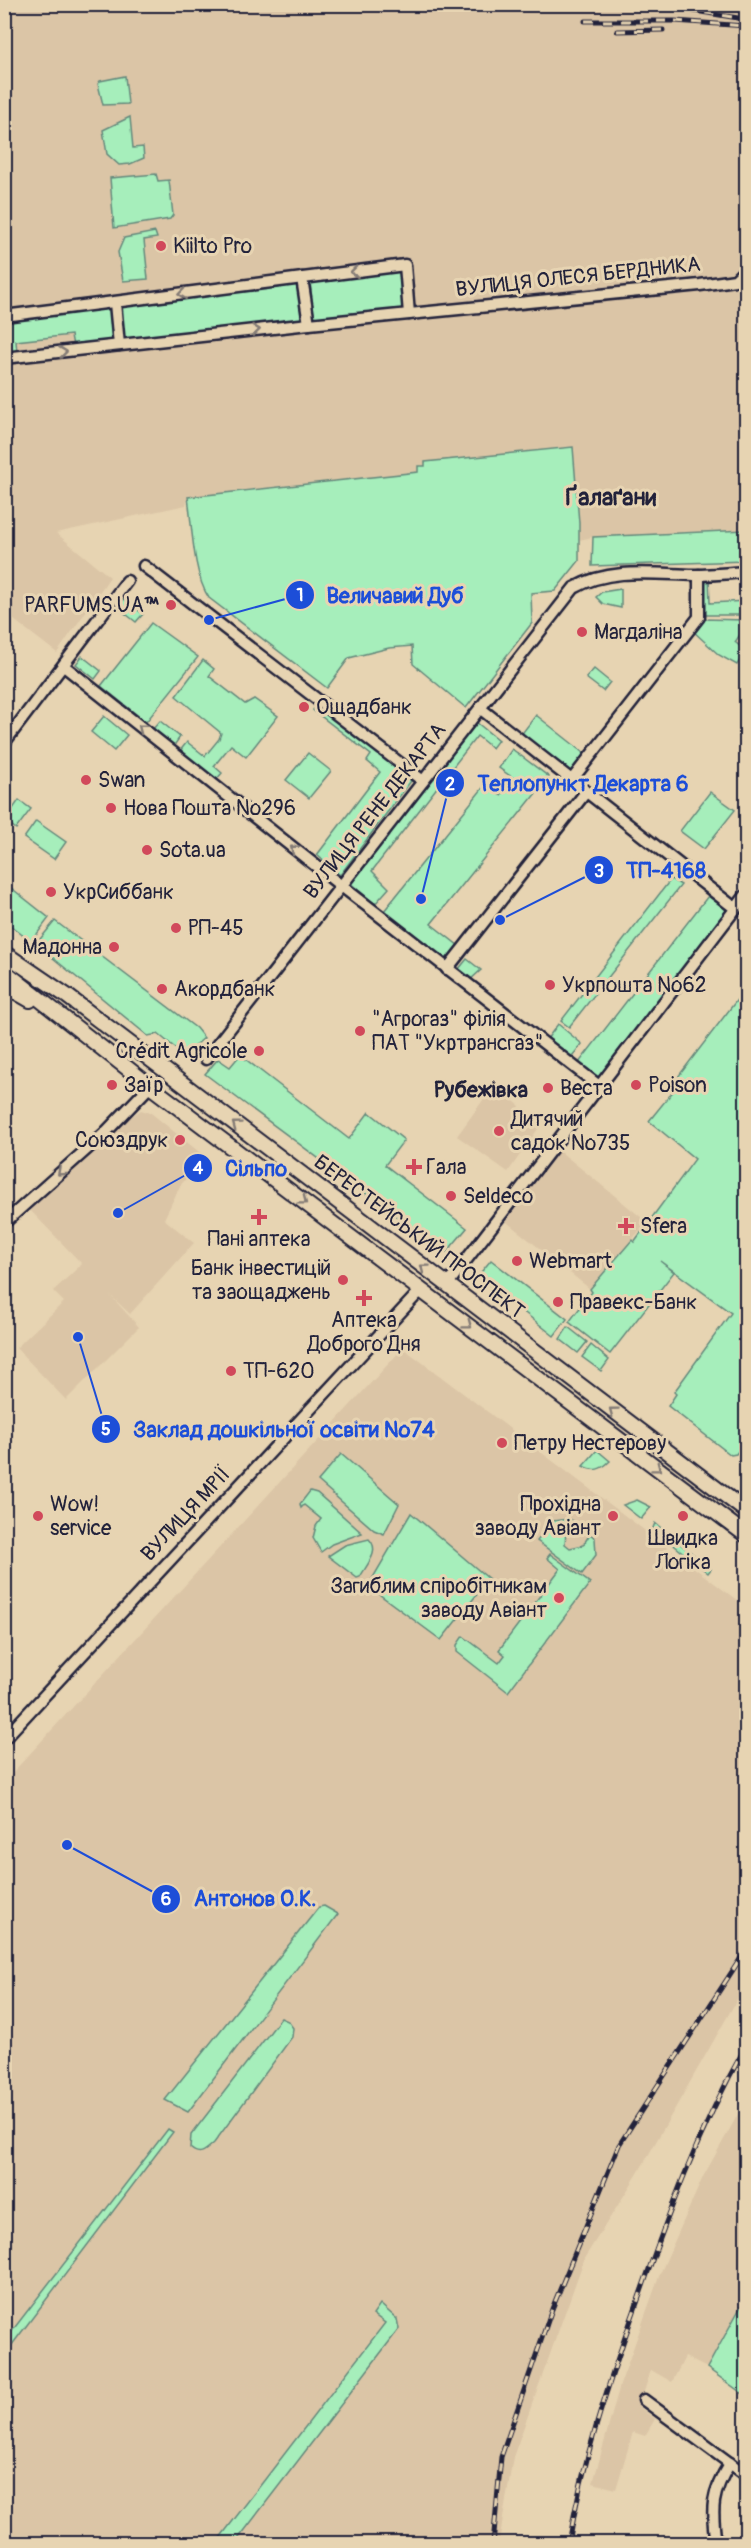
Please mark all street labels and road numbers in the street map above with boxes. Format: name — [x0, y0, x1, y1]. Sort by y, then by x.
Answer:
street label: ВУЛИЦЯ ОЛЕСЯ БЕРДНИКА — [454, 251, 702, 303]
street label: ВУЛИЦЯ РЕНЕ ДЕКАРТА — [298, 717, 452, 905]
street label: БЕРЕСТЕЙСЬКИЙ ПРОСПЕКТ — [308, 1149, 530, 1325]
street label: ВУЛИЦЯ МРІЇ — [135, 1461, 237, 1567]

